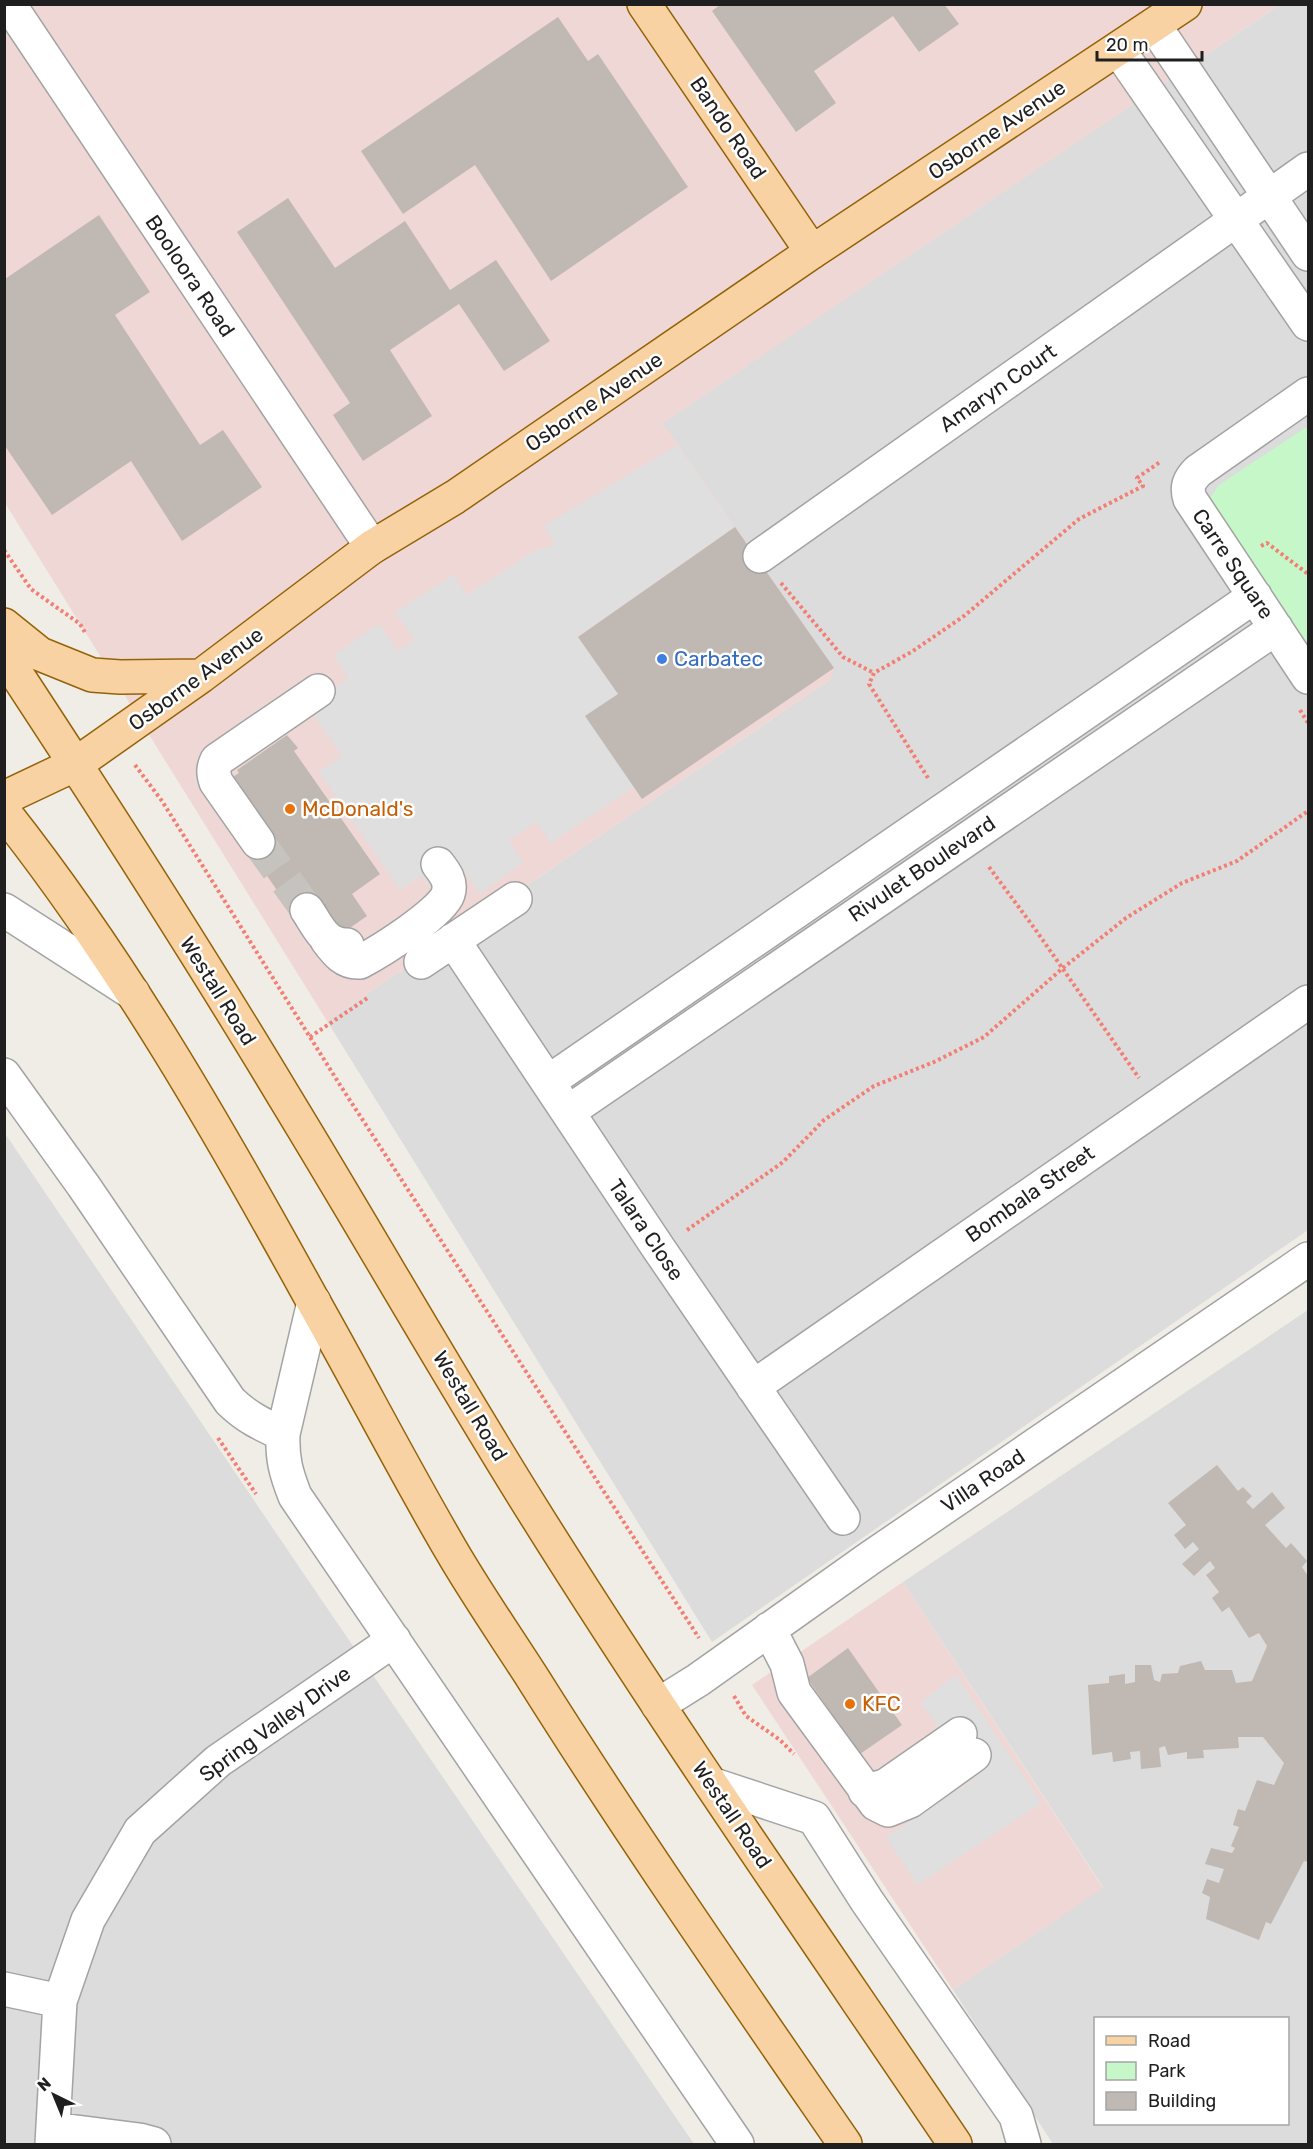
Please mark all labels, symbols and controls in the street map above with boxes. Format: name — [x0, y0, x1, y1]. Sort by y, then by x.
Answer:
scale bar — [1097, 24, 1202, 62]
text: 20 m — [1106, 34, 1148, 56]
street label: Bando Road — [685, 72, 772, 184]
street label: Osborne Avenue — [923, 74, 1070, 185]
street label: Booloora Road — [140, 210, 240, 341]
street label: Amaryn Court — [935, 338, 1061, 437]
street label: Osborne Avenue — [520, 346, 667, 457]
street label: Carre Square — [1187, 504, 1279, 624]
street label: Osborne Avenue — [124, 621, 268, 736]
place label: Carbatec — [674, 646, 763, 671]
marker: Carbatec — [655, 652, 669, 666]
place label: McDonald's — [302, 796, 414, 821]
marker: McDonald's — [283, 802, 297, 816]
street label: Rivulet Boulevard — [844, 810, 1000, 927]
street label: Westall Road — [175, 932, 262, 1050]
street label: Bombala Street — [961, 1140, 1099, 1247]
street label: Talara Close — [603, 1174, 689, 1285]
street label: Westall Road — [428, 1346, 513, 1465]
street label: Villa Road — [936, 1444, 1029, 1518]
street label: Spring Valley Drive — [194, 1660, 355, 1787]
place label: KFC — [862, 1691, 901, 1716]
marker: KFC — [843, 1697, 857, 1711]
street label: Westall Road — [687, 1756, 777, 1873]
legend — [1094, 2017, 1289, 2125]
text: Road — [1148, 2030, 1191, 2052]
text: Park — [1148, 2060, 1186, 2082]
north arrow — [24, 2065, 84, 2125]
text: N — [33, 2074, 55, 2095]
text: Building — [1148, 2090, 1216, 2112]

